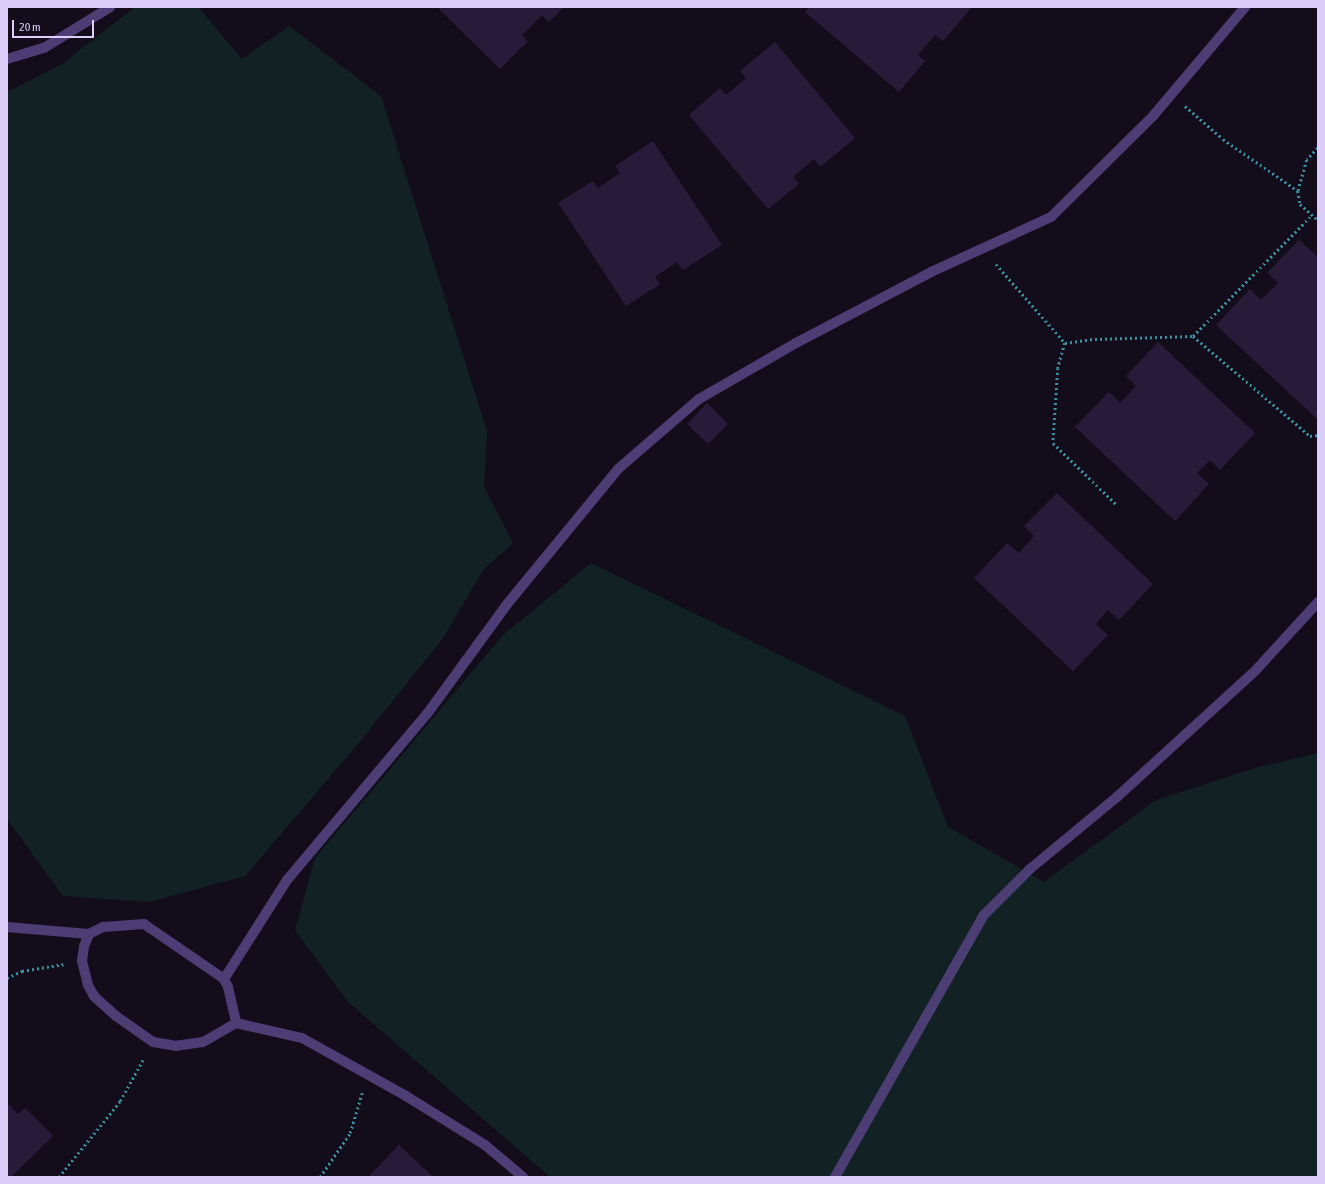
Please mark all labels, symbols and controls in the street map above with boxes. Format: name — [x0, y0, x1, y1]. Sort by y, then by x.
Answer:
scale bar — [14, 12, 96, 38]
text: 20 m — [19, 20, 41, 34]

